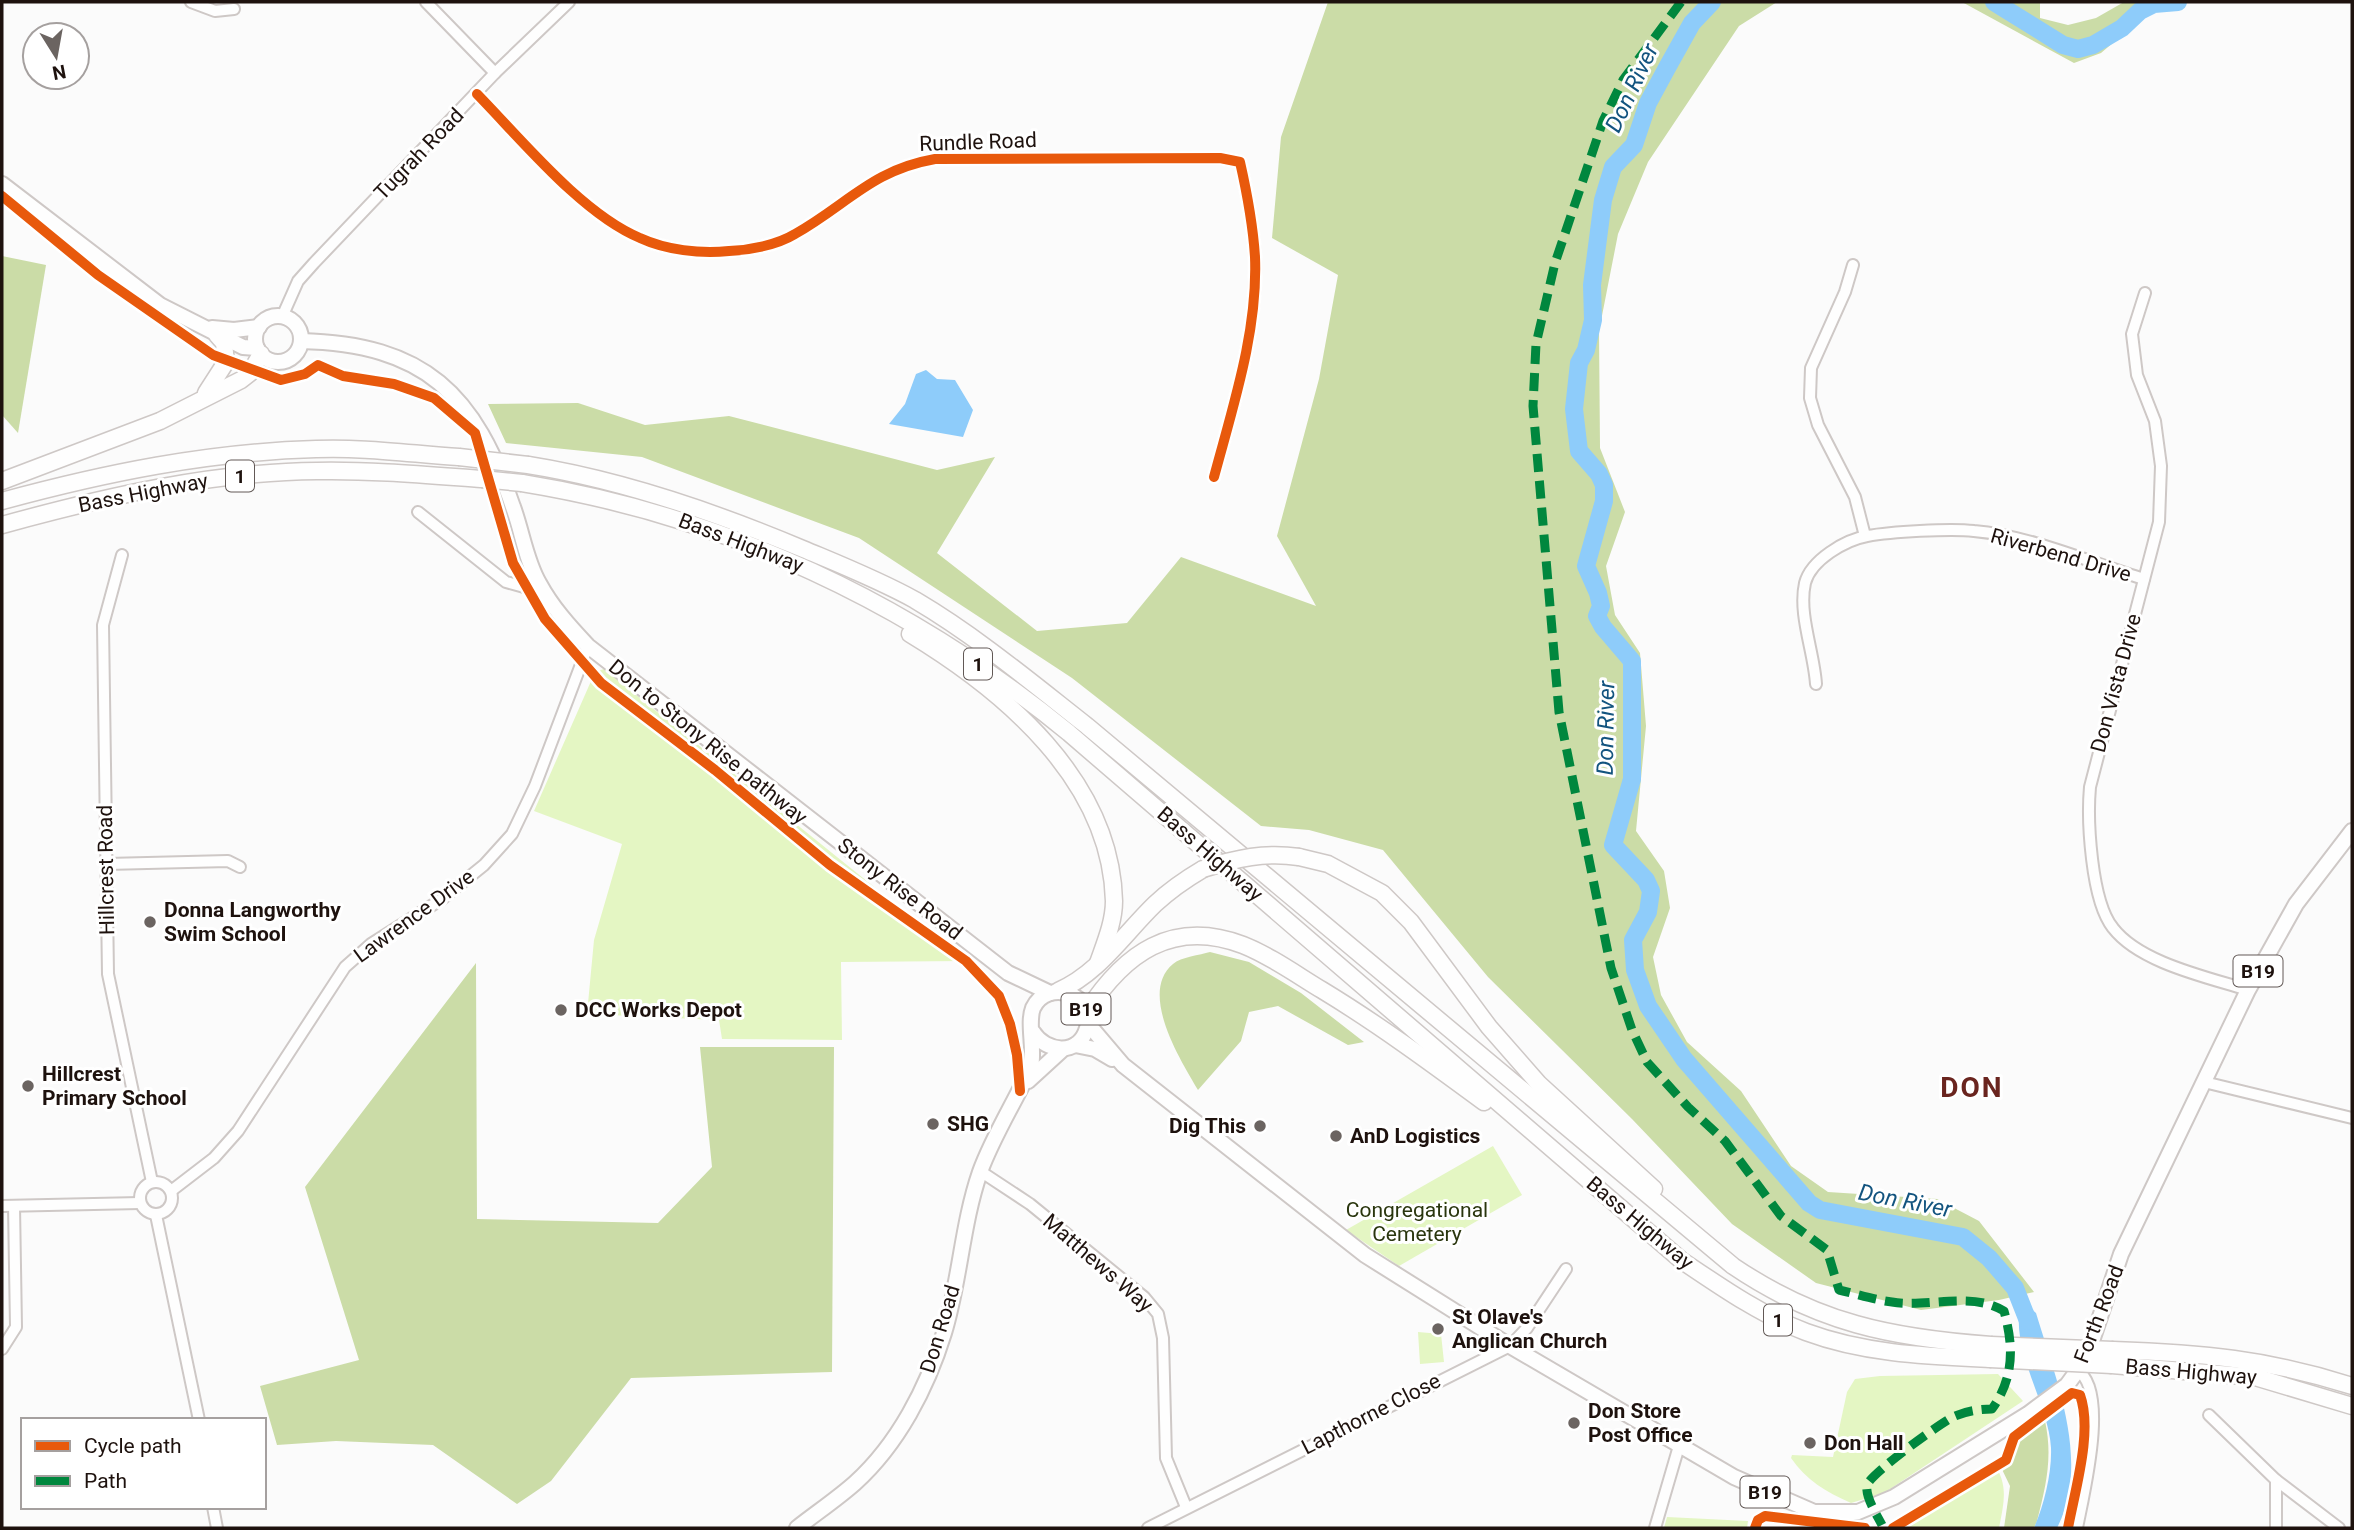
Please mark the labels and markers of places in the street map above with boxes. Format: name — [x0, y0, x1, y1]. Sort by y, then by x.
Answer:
place label: Donna Langworthy Swim School — [164, 898, 341, 946]
marker: Donna Langworthy Swim School — [142, 914, 158, 930]
place label: DCC Works Depot — [575, 998, 742, 1022]
marker: DCC Works Depot — [553, 1002, 569, 1018]
place label: Hillcrest Primary School — [42, 1062, 187, 1110]
marker: Hillcrest Primary School — [20, 1078, 36, 1094]
place label: SHG — [947, 1112, 989, 1136]
place label: Dig This — [1169, 1114, 1246, 1138]
marker: SHG — [925, 1116, 941, 1132]
marker: Dig This — [1252, 1118, 1268, 1134]
place label: AnD Logistics — [1350, 1124, 1481, 1148]
marker: AnD Logistics — [1328, 1128, 1344, 1144]
place label: St Olave's Anglican Church — [1452, 1305, 1607, 1353]
marker: St Olave's Anglican Church — [1430, 1321, 1446, 1337]
place label: Don Store Post Office — [1588, 1399, 1693, 1447]
marker: Don Store Post Office — [1566, 1415, 1582, 1431]
place label: Don Hall — [1824, 1431, 1904, 1455]
marker: Don Hall — [1802, 1435, 1818, 1451]

